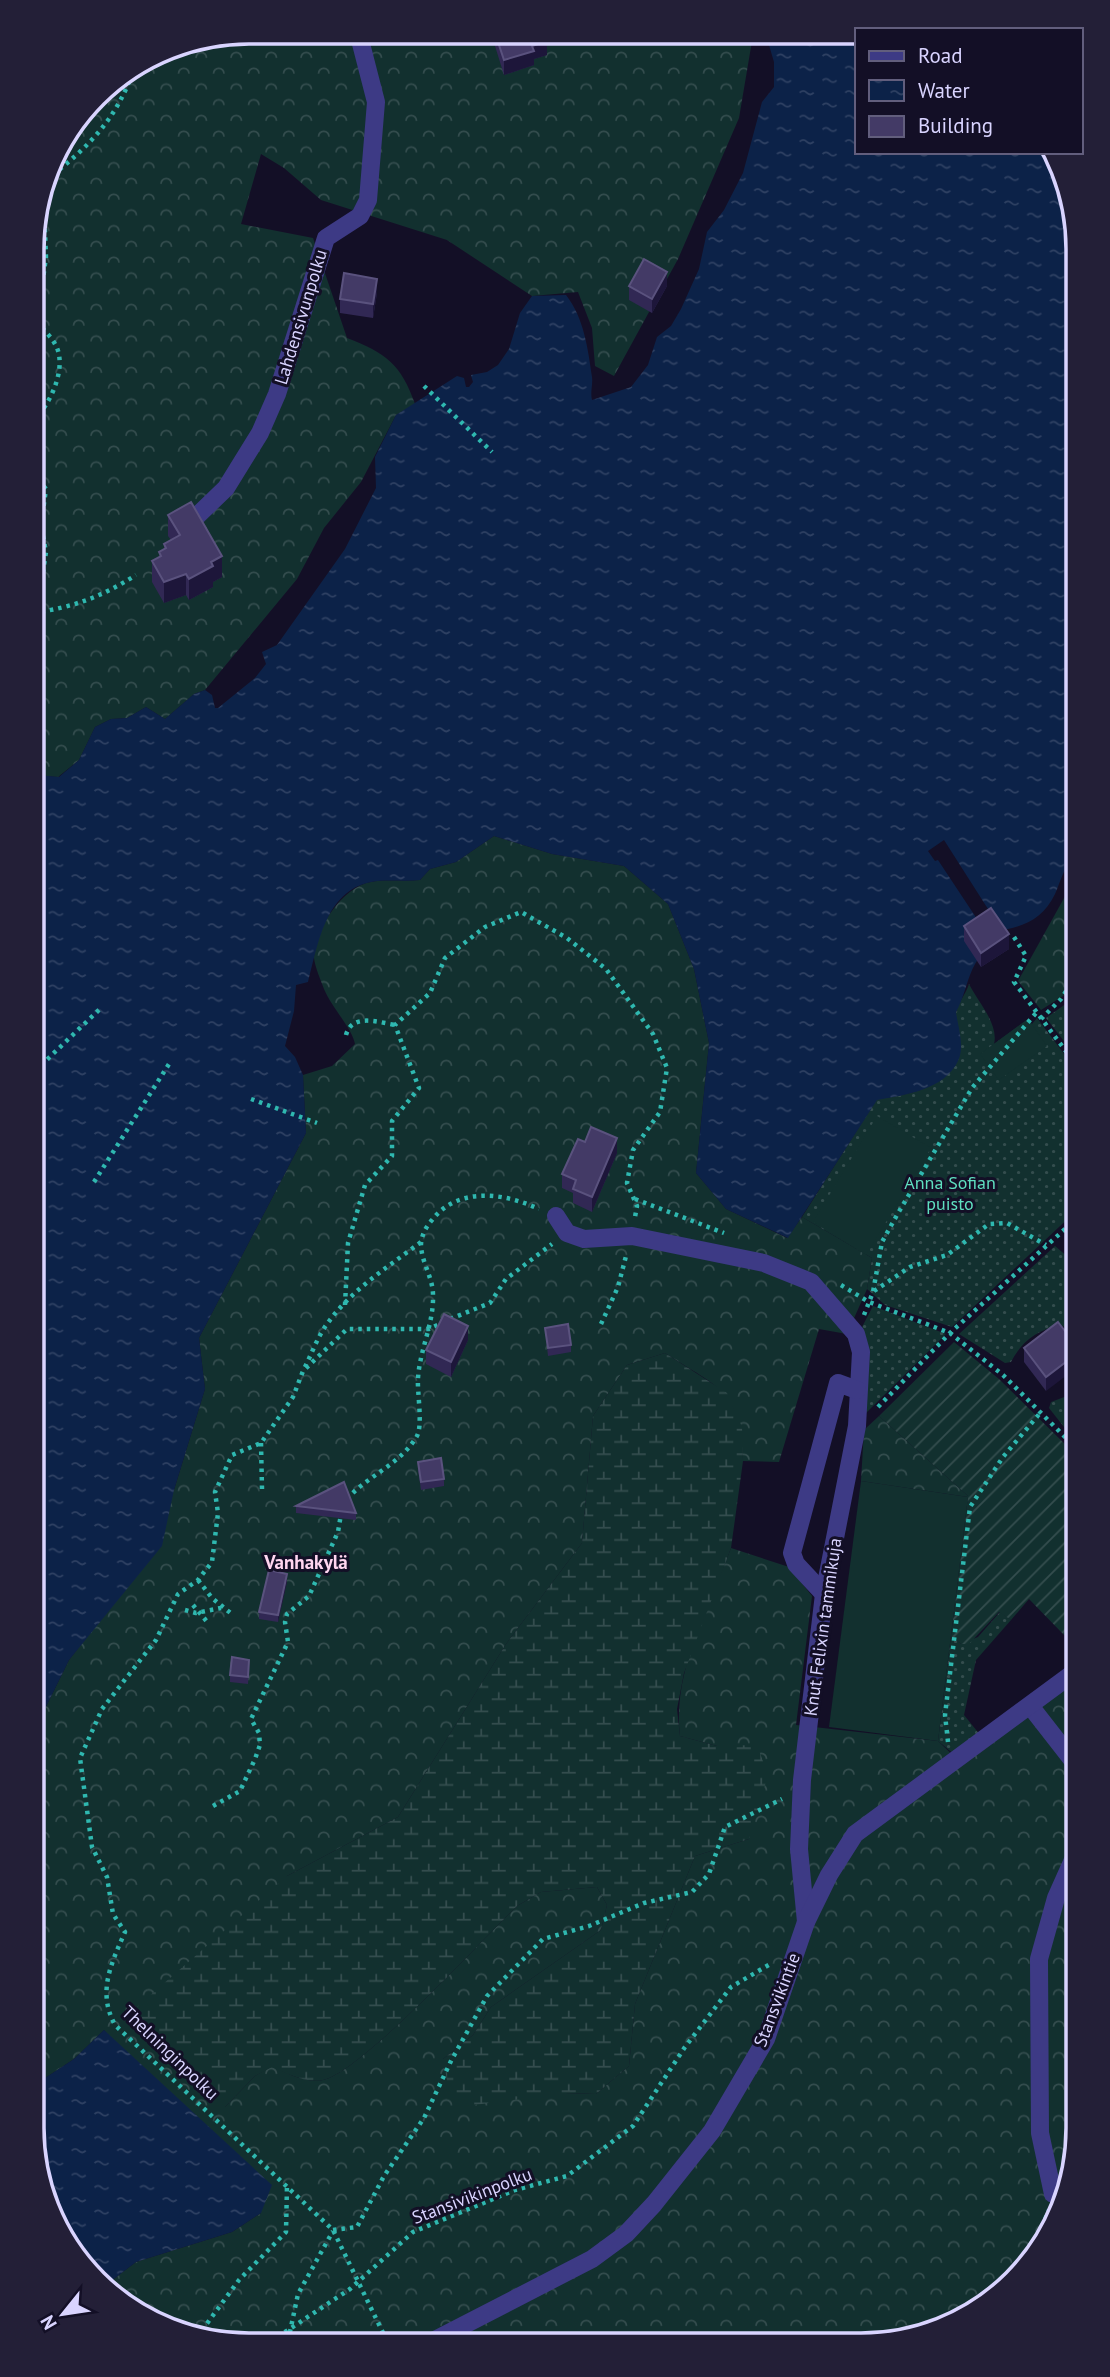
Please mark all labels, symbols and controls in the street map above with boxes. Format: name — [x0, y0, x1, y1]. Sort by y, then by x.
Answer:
legend — [855, 28, 1082, 154]
text: Road — [918, 42, 962, 69]
text: Water — [918, 77, 970, 104]
text: Building — [918, 112, 993, 139]
street label: Lahdensivunpolku — [269, 247, 332, 387]
park label: Anna Sofian puisto — [904, 1171, 996, 1215]
street label: Knut Felixin tammikuja — [799, 1537, 846, 1717]
district label: Vanhakylä — [263, 1550, 348, 1574]
street label: Stansvikintie — [748, 1950, 805, 2050]
street label: Thelninginpolku — [117, 2001, 224, 2105]
street label: Stansivikinpolku — [409, 2162, 535, 2229]
north arrow — [28, 2279, 98, 2349]
text: N — [35, 2311, 62, 2334]

